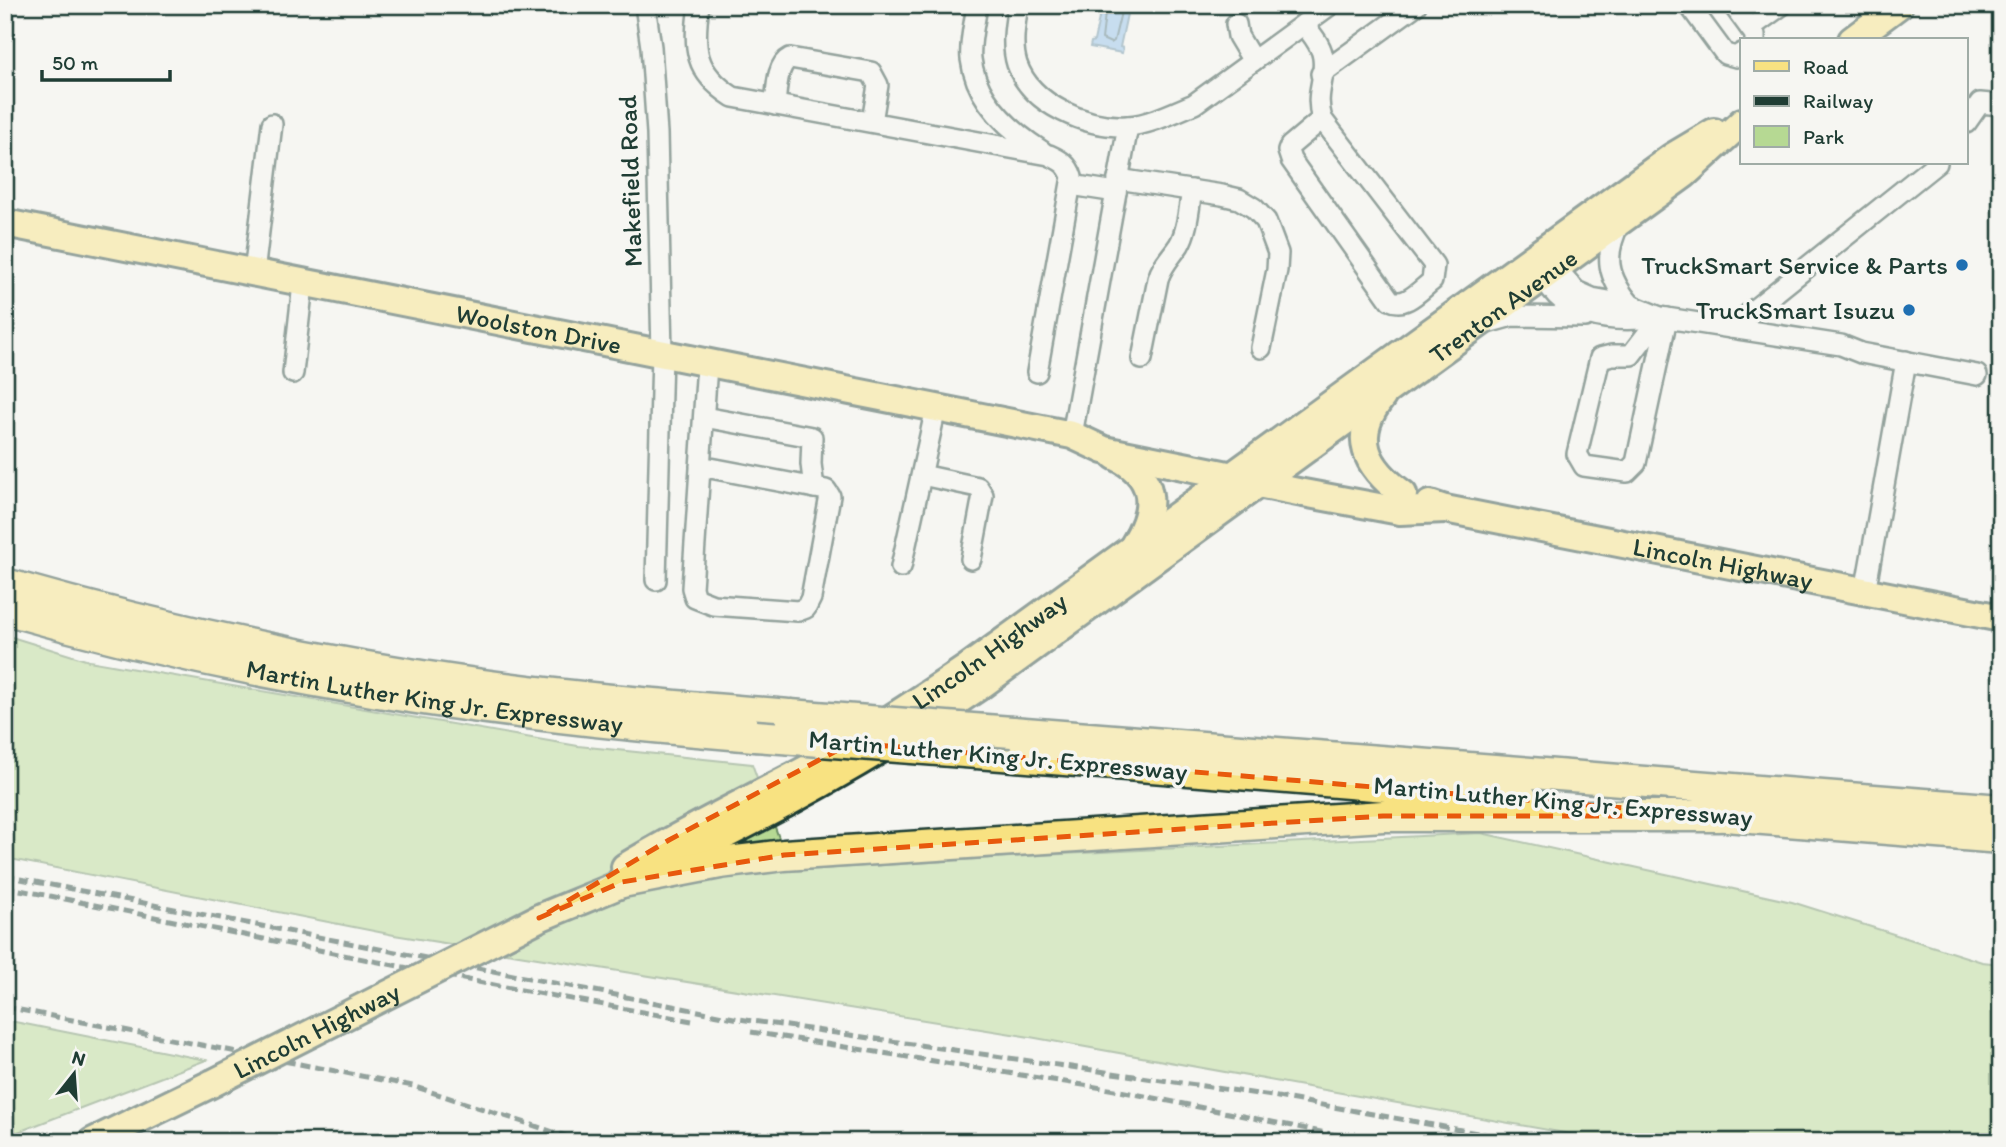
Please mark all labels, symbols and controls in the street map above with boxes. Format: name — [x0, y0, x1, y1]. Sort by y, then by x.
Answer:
scale bar — [42, 38, 170, 82]
legend — [1740, 38, 1968, 164]
text: 50 m — [52, 50, 99, 75]
text: Road — [1803, 54, 1849, 79]
text: Railway — [1803, 88, 1873, 113]
street label: Makefield Road — [611, 94, 649, 268]
text: Park — [1803, 124, 1845, 149]
street label: Trenton Avenue — [1423, 241, 1584, 371]
place label: TruckSmart Service & Parts — [1641, 249, 1948, 281]
marker: TruckSmart Service & Parts — [1954, 257, 1970, 273]
place label: TruckSmart Isuzu — [1696, 294, 1895, 326]
street label: Woolston Drive — [453, 297, 624, 361]
marker: TruckSmart Isuzu — [1901, 302, 1917, 318]
street label: Lincoln Highway — [1630, 530, 1816, 597]
street label: Lincoln Highway — [906, 585, 1073, 717]
street label: Martin Luther King Jr. Expressway — [243, 652, 624, 740]
street label: Martin Luther King Jr. Expressway — [807, 722, 1189, 788]
street label: Martin Luther King Jr. Expressway — [1372, 768, 1754, 834]
street label: Lincoln Highway — [228, 975, 405, 1086]
north arrow — [38, 1038, 108, 1108]
text: N — [69, 1045, 88, 1071]

